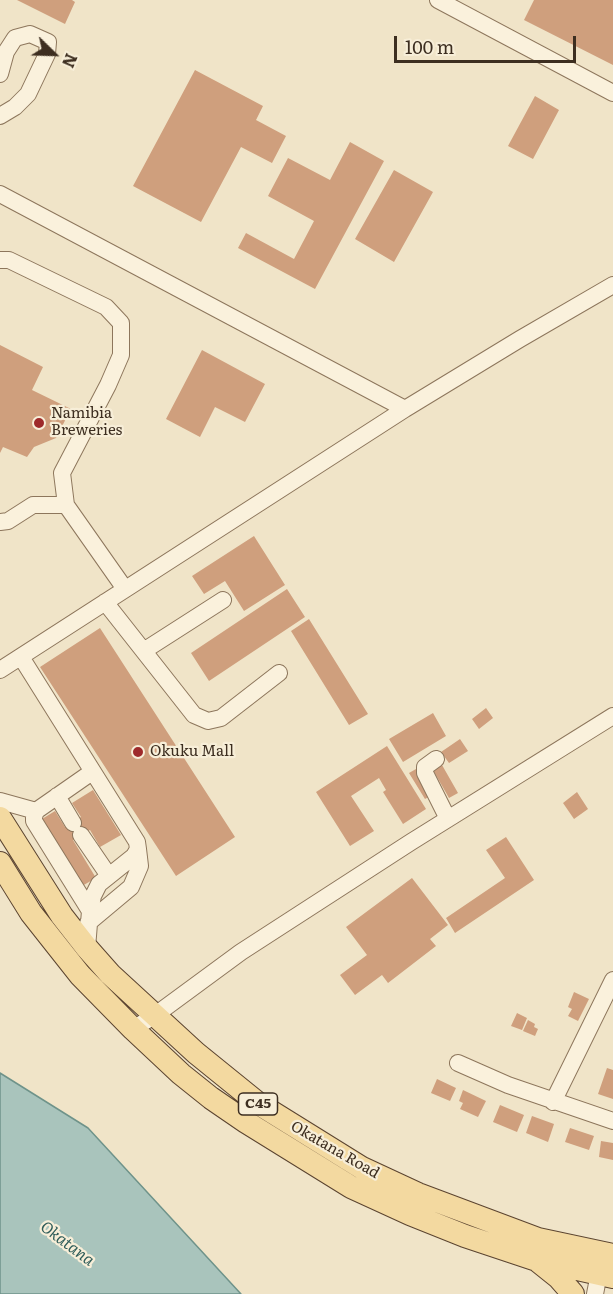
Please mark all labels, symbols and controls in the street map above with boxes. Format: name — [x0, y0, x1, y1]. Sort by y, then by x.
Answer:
north arrow — [24, 24, 84, 84]
scale bar — [397, 24, 578, 62]
text: 100 m — [405, 33, 454, 60]
text: N — [57, 50, 84, 72]
place label: Namibia Breweries — [51, 405, 122, 440]
marker: Namibia Breweries — [32, 416, 46, 430]
place label: Okuku Mall — [150, 743, 234, 761]
marker: Okuku Mall — [131, 745, 145, 759]
road number: C45 — [238, 1093, 278, 1115]
street label: Okatana Road — [288, 1117, 382, 1183]
water label: Okatana — [36, 1217, 98, 1271]

